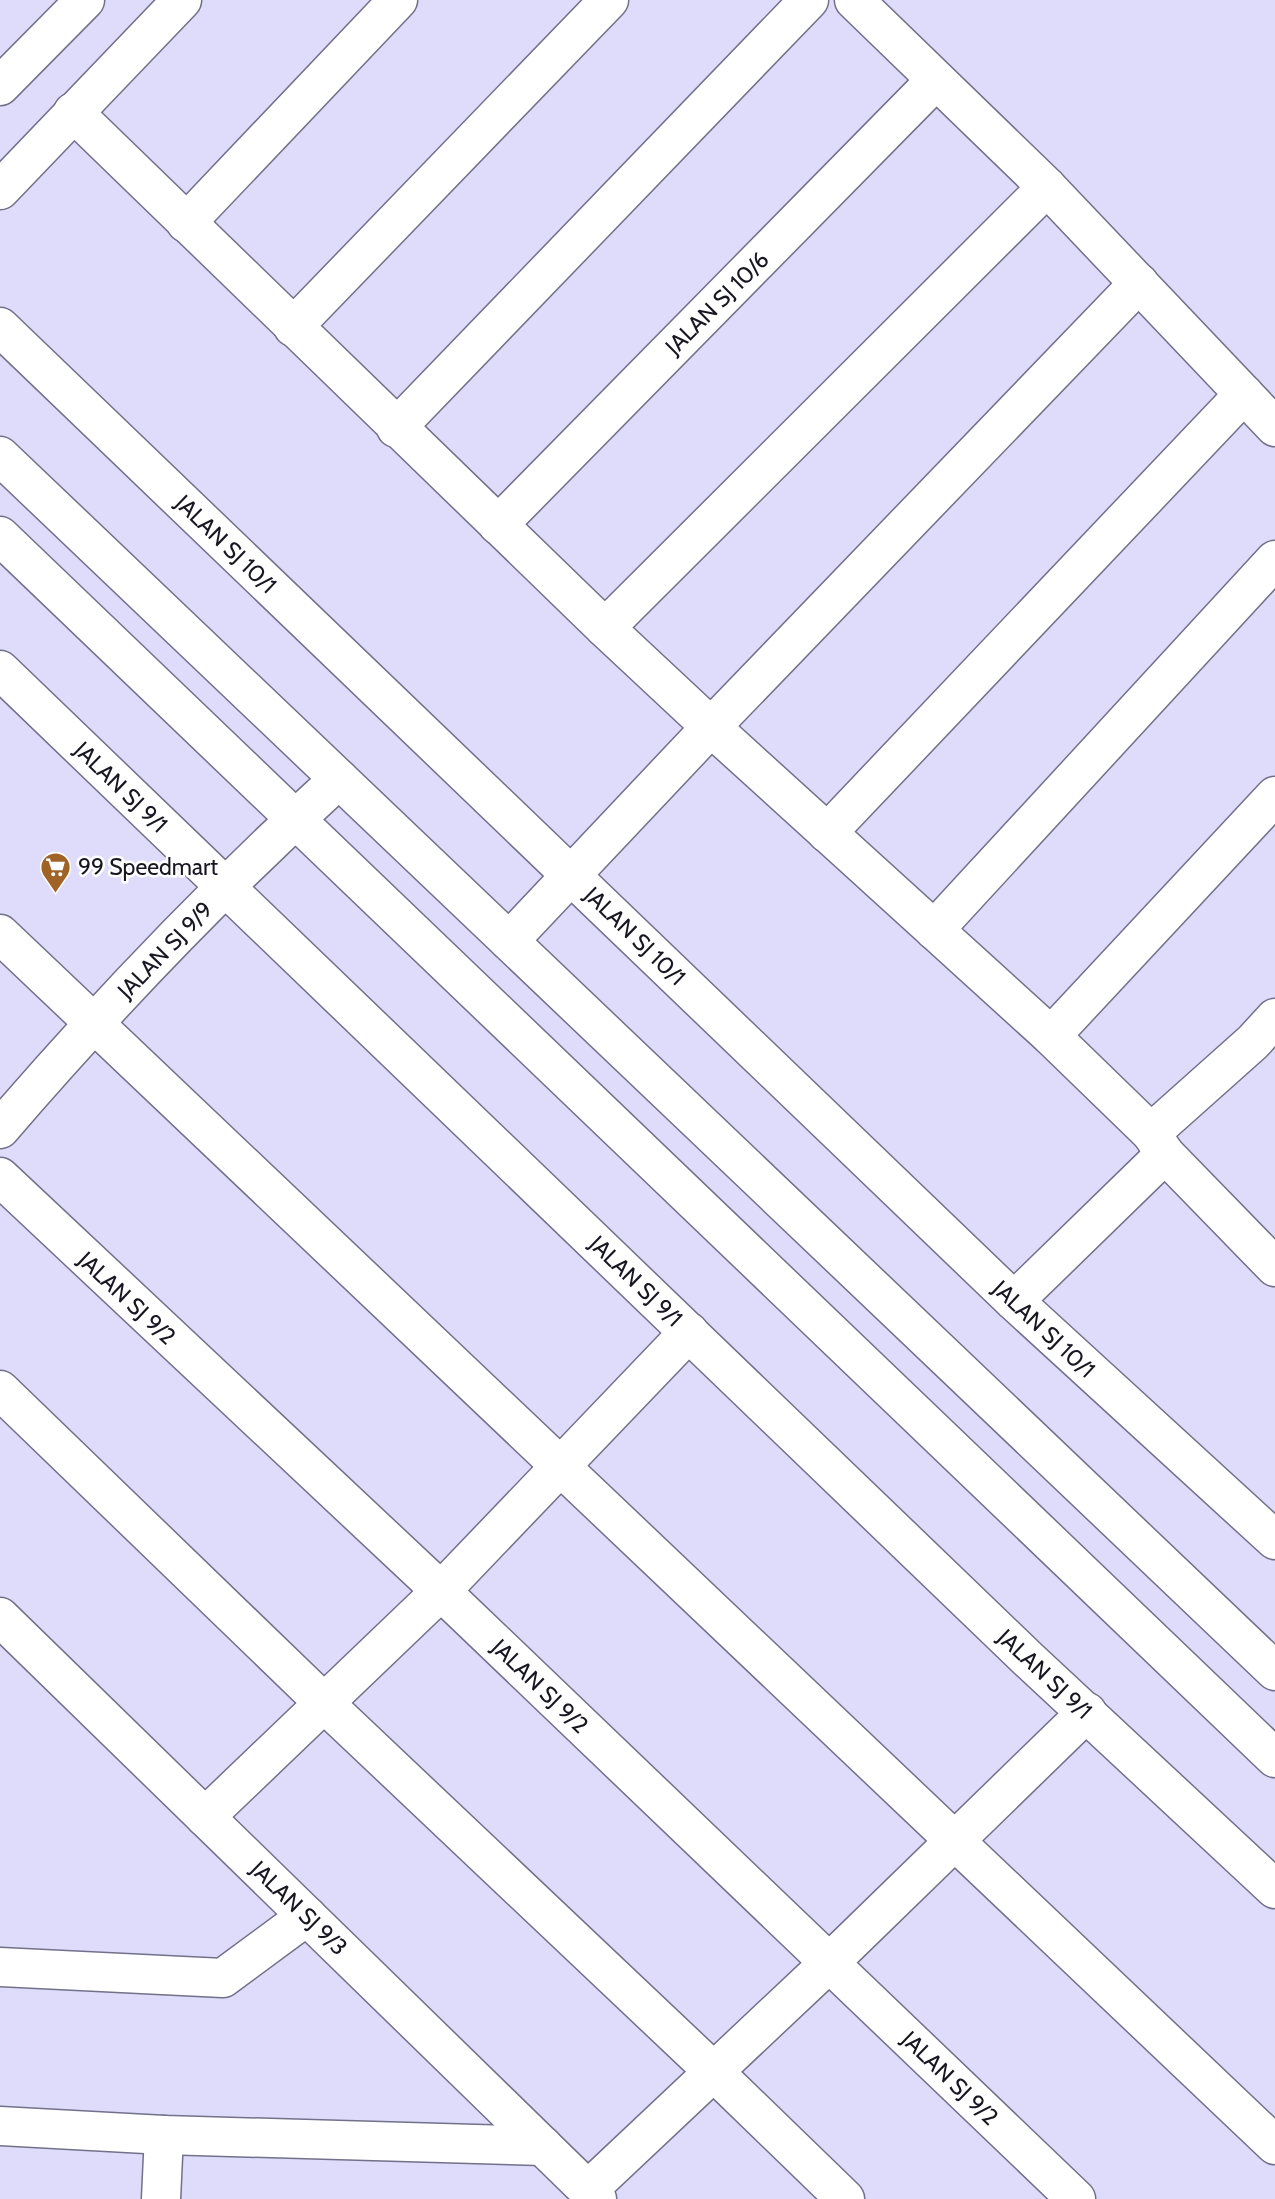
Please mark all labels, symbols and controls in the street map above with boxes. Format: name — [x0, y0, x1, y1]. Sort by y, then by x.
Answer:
street label: JALAN SJ 10/6 — [659, 245, 775, 361]
street label: JALAN SJ 10/1 — [169, 488, 282, 599]
street label: JALAN SJ 9/1 — [68, 735, 173, 838]
supermarket icon: 99 Speedmart — [38, 850, 72, 894]
place label: 99 Speedmart — [78, 853, 218, 881]
street label: JALAN SJ 10/1 — [578, 880, 691, 991]
street label: JALAN SJ 9/9 — [111, 896, 218, 1005]
street label: JALAN SJ 9/1 — [583, 1229, 688, 1332]
street label: JALAN SJ 9/2 — [72, 1245, 182, 1350]
street label: JALAN SJ 10/1 — [986, 1274, 1101, 1383]
street label: JALAN SJ 9/1 — [991, 1623, 1098, 1725]
street label: JALAN SJ 9/2 — [485, 1632, 594, 1739]
street label: JALAN SJ 9/3 — [244, 1854, 353, 1961]
street label: JALAN SJ 9/2 — [895, 2024, 1004, 2131]

